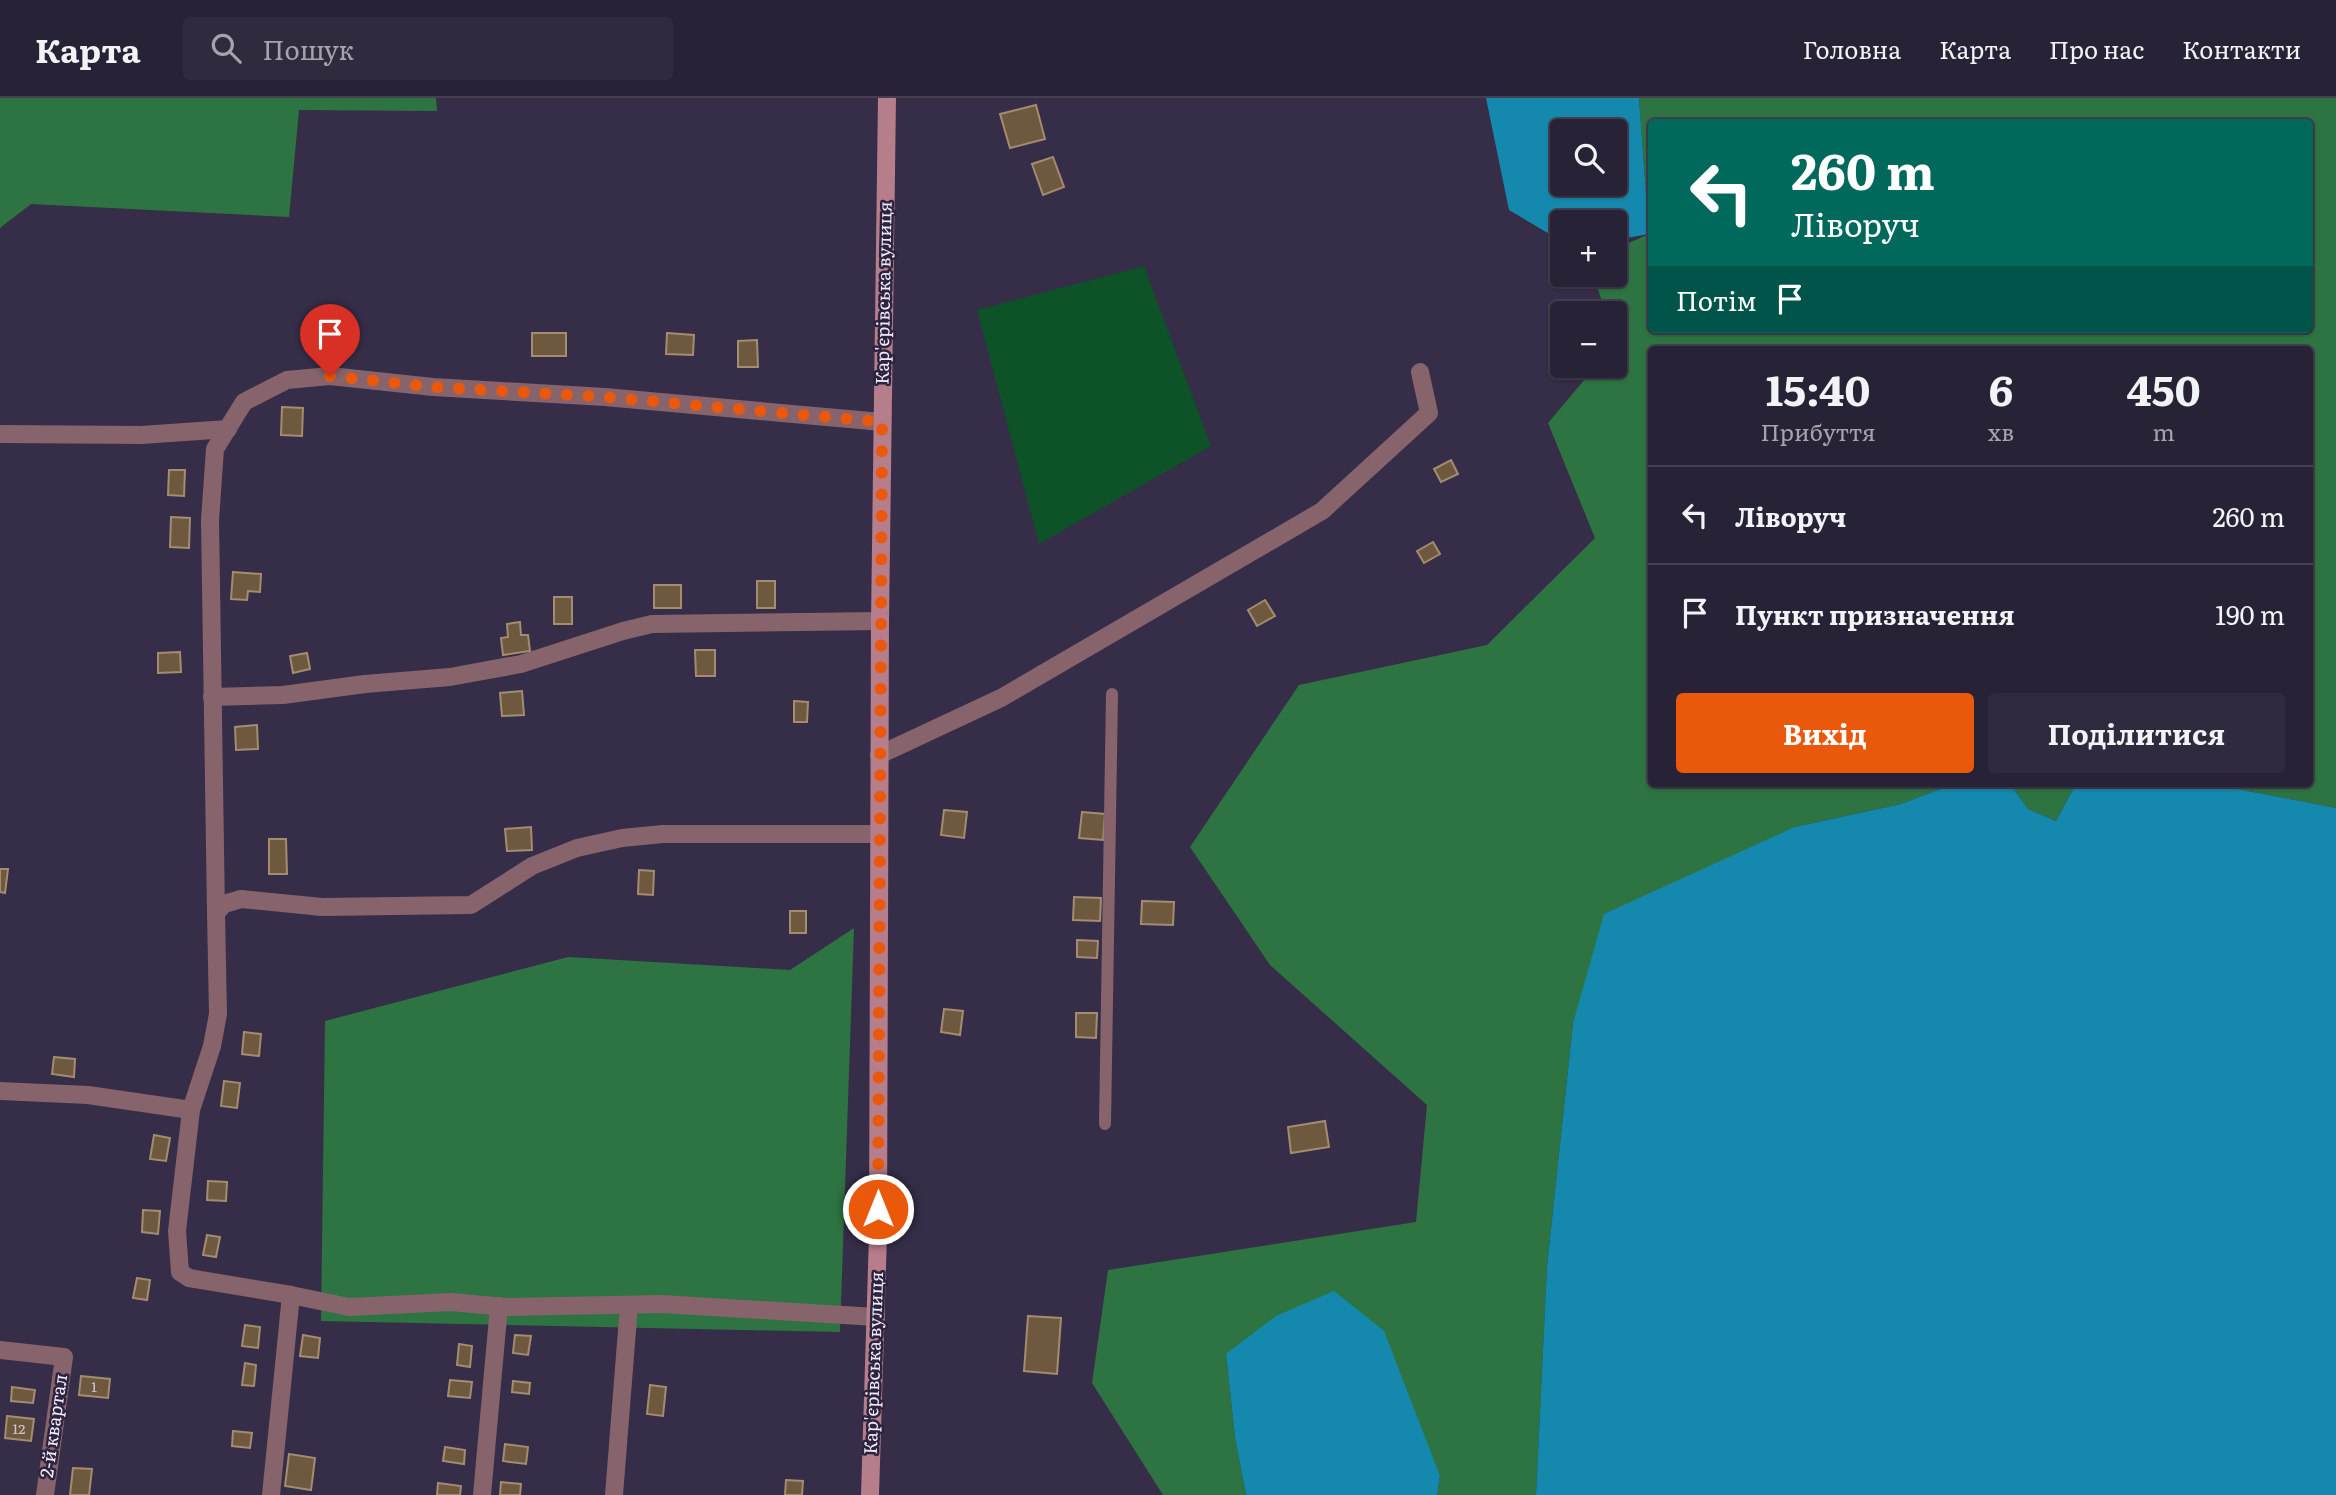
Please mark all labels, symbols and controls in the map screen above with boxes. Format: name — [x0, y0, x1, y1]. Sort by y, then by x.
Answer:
search box — [183, 17, 673, 80]
text: Карта — [35, 24, 141, 73]
icon: search — [207, 29, 245, 67]
text: Пошук — [263, 29, 354, 68]
text: Головна — [1803, 31, 1901, 66]
text: Карта — [1939, 31, 2011, 66]
text: Про нас — [2049, 31, 2144, 66]
text: Контакти — [2182, 31, 2301, 66]
map controls — [1550, 119, 1627, 378]
button: search — [1550, 119, 1627, 196]
text: 260 m — [1791, 132, 1935, 205]
icon: left — [1676, 147, 1767, 238]
text: Ліворуч — [1791, 199, 1920, 247]
street label: Кар'єрівська вулиця — [867, 201, 898, 385]
button: + — [1550, 210, 1627, 287]
text: Потім — [1676, 280, 1757, 319]
icon: arrive — [1771, 280, 1809, 318]
button: − — [1550, 301, 1627, 378]
pin — [300, 304, 360, 376]
icon: arrive — [311, 315, 349, 353]
text: 15:40 — [1766, 357, 1870, 419]
text: 6 — [1989, 357, 2013, 419]
text: 450 — [2127, 357, 2201, 419]
text: Прибуття — [1760, 414, 1876, 448]
text: хв — [1988, 414, 2014, 448]
text: m — [2152, 414, 2175, 448]
icon: left — [1676, 496, 1714, 534]
text: Ліворуч — [1735, 496, 1846, 535]
text: 260 m — [2212, 496, 2285, 535]
icon: arrive — [1676, 594, 1714, 632]
text: Пункт призначення — [1735, 594, 2015, 633]
text: 190 m — [2215, 594, 2285, 633]
button: Вихід — [1676, 693, 1974, 773]
button: Поділитися — [1988, 693, 2285, 773]
position arrow — [841, 1172, 915, 1246]
street label: Кар'єрівська вулиця — [856, 1271, 889, 1455]
street label: 2-й квартал — [32, 1372, 73, 1479]
house number: 1 — [91, 1376, 97, 1396]
house number: 12 — [13, 1418, 25, 1438]

